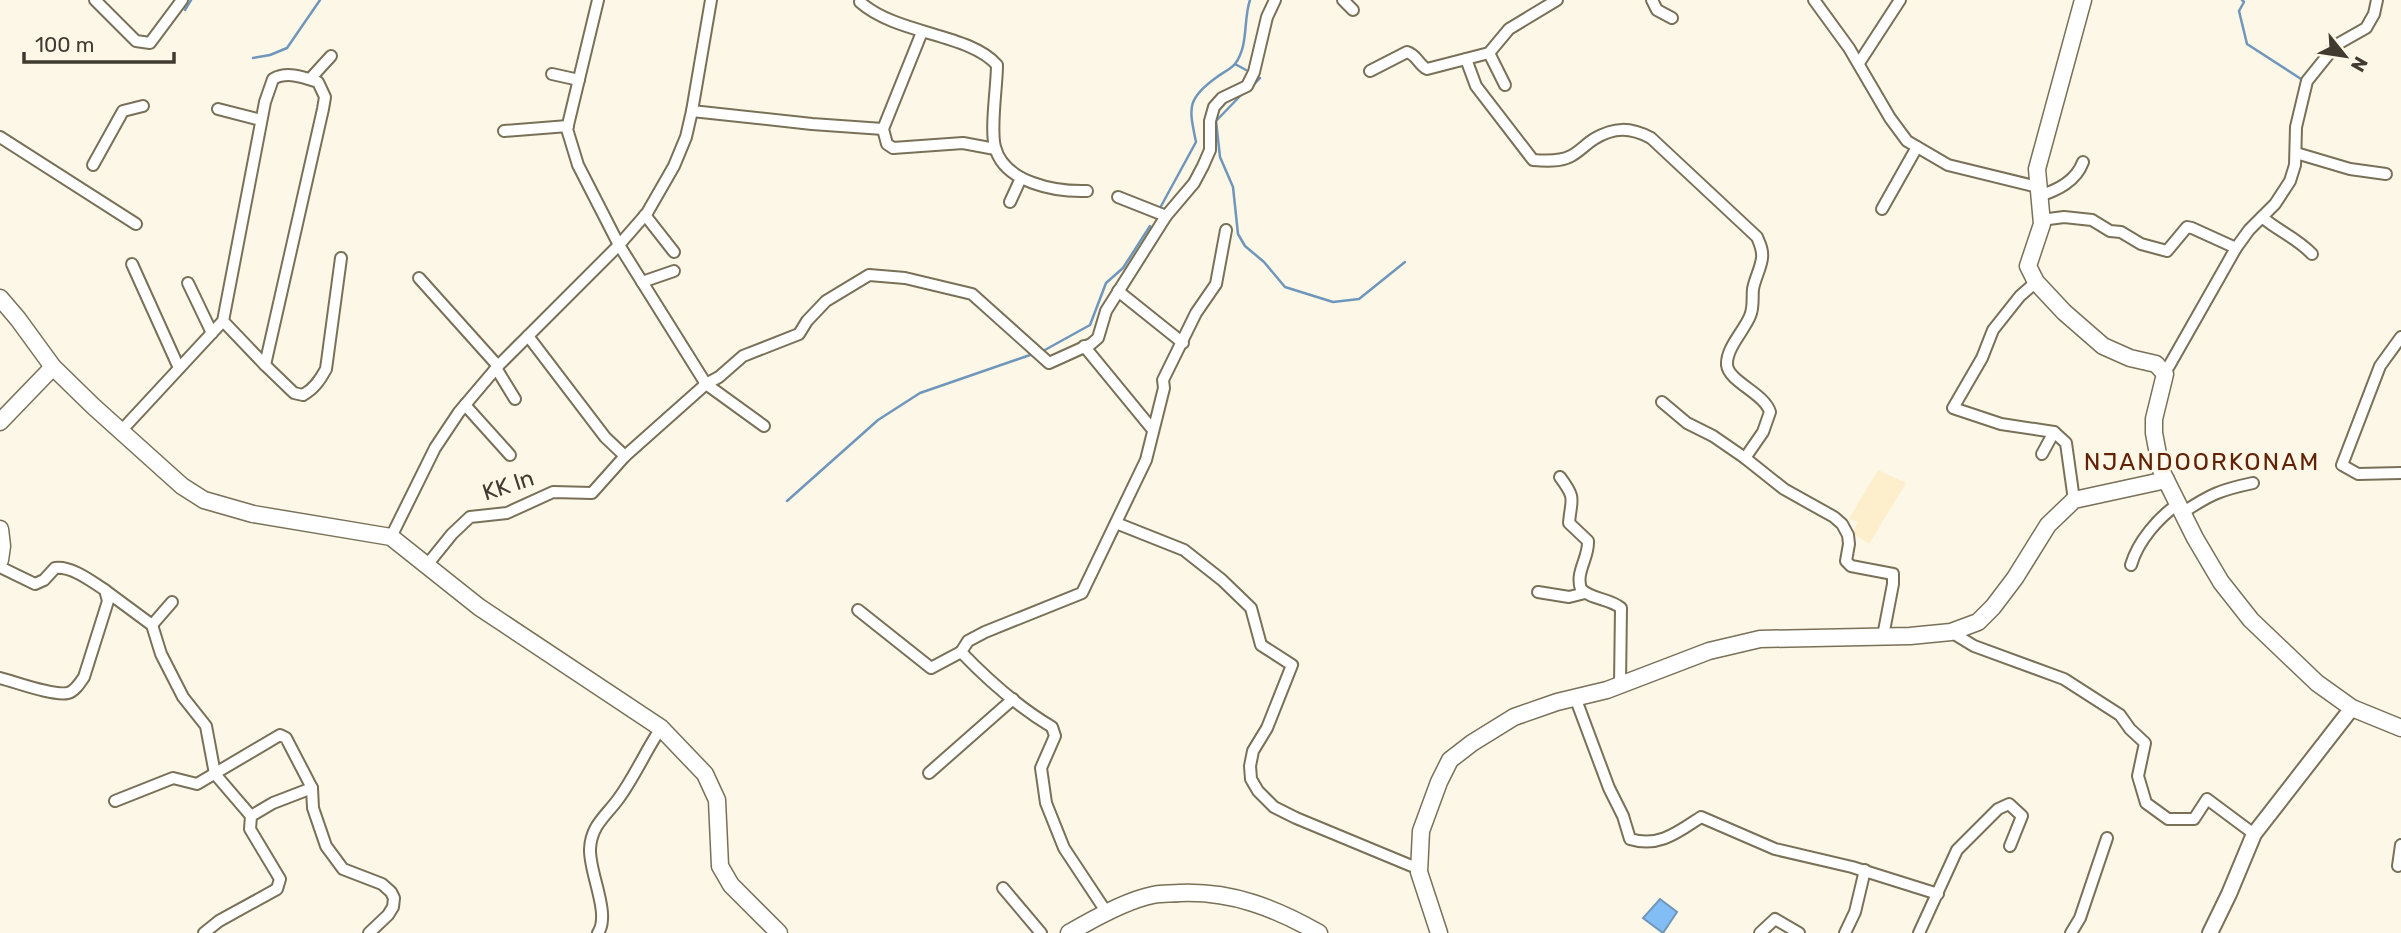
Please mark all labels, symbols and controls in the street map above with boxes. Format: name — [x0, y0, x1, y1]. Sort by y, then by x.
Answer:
scale bar — [24, 21, 175, 65]
north arrow — [2310, 21, 2380, 91]
text: 100 m — [35, 32, 94, 57]
text: N — [2346, 53, 2373, 76]
district label: NJANDOORKONAM — [2084, 448, 2320, 476]
street label: KK ln — [479, 464, 537, 506]

